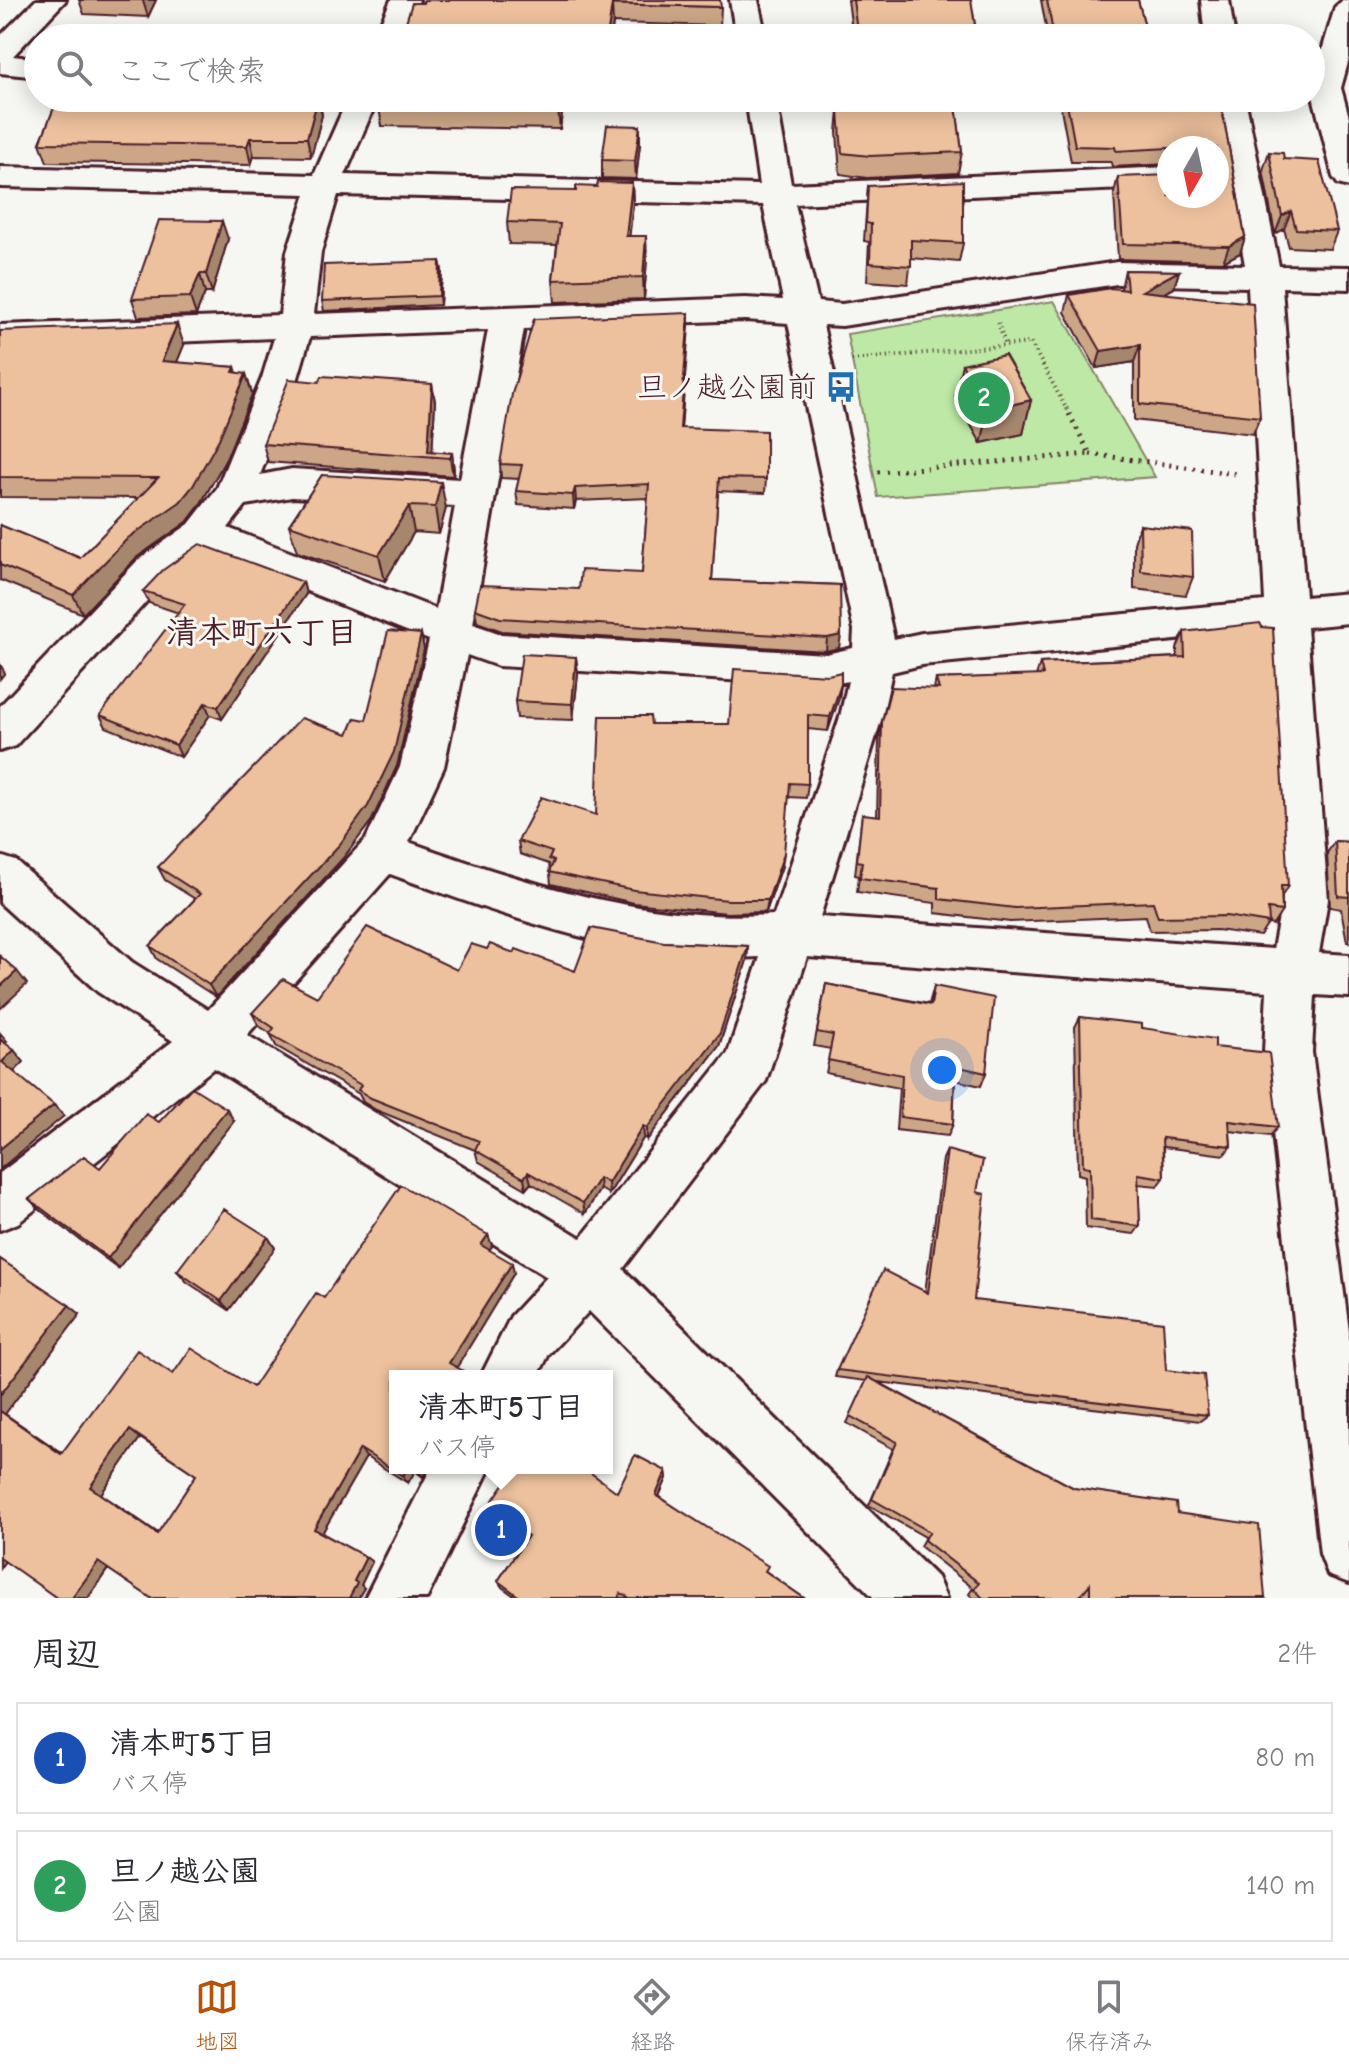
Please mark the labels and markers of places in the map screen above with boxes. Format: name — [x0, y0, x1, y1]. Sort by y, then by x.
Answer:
pin: 2 — [958, 368, 1010, 428]
place label: 旦ノ越公園前 — [637, 370, 817, 405]
bus stop icon: 旦ノ越公園前 — [824, 370, 858, 404]
pin: 1 — [475, 1500, 527, 1560]

